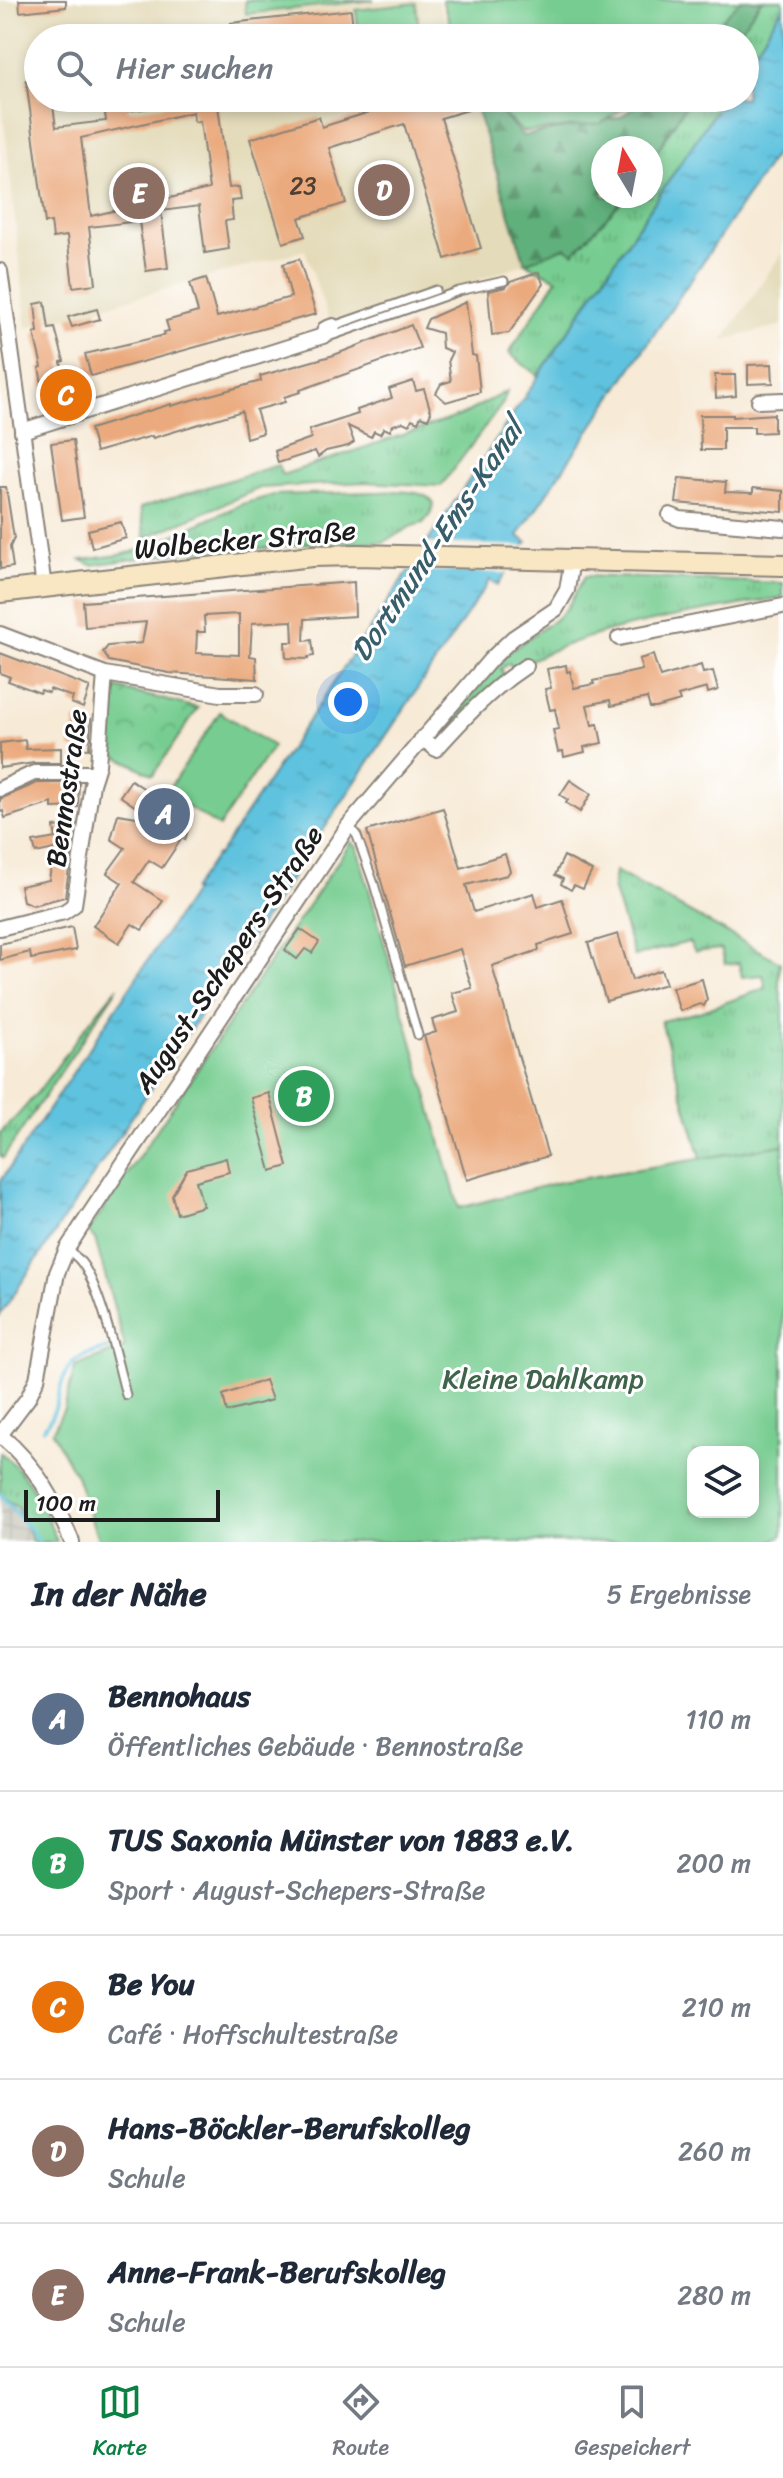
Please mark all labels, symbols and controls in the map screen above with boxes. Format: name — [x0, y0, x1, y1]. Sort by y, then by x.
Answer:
search box — [24, 24, 759, 112]
text: Hier suchen — [116, 41, 273, 95]
icon: search — [52, 46, 96, 90]
north arrow — [591, 136, 663, 208]
pin: D — [358, 160, 410, 220]
pin: E — [113, 163, 165, 223]
house number: 23 — [289, 165, 317, 207]
pin: C — [40, 365, 92, 425]
water label: Dortmund-Ems-Kanal — [335, 402, 542, 673]
street label: Wolbecker Straße — [132, 505, 358, 574]
your location — [328, 682, 368, 722]
street label: Bennostraße — [31, 706, 102, 870]
pin: A — [138, 784, 190, 844]
street label: August-Schepers-Straße — [119, 815, 337, 1104]
pin: B — [278, 1066, 330, 1126]
park label: Kleine Dahlkamp — [442, 1354, 644, 1403]
map controls — [687, 1446, 759, 1518]
button: layers — [687, 1446, 759, 1518]
text: 100 m — [36, 1484, 96, 1523]
scale bar — [24, 1486, 220, 1522]
text: In der Nähe — [32, 1564, 207, 1624]
text: 5 Ergebnisse — [607, 1571, 751, 1617]
text: Bennohaus — [108, 1669, 251, 1723]
text: A — [49, 1696, 67, 1742]
text: 110 m — [686, 1696, 751, 1742]
text: Öffentliches Gebäude · Bennostraße — [108, 1723, 523, 1769]
text: TUS Saxonia Münster von 1883 e.V. — [108, 1813, 574, 1867]
text: B — [50, 1840, 66, 1886]
text: 200 m — [676, 1840, 751, 1886]
text: Sport · August-Schepers-Straße — [108, 1867, 485, 1913]
text: Be You — [108, 1957, 195, 2011]
text: C — [50, 1984, 66, 2030]
text: 210 m — [682, 1984, 751, 2030]
text: Café · Hoffschultestraße — [108, 2011, 398, 2057]
text: Hans-Böckler-Berufskolleg — [108, 2101, 471, 2155]
text: D — [50, 2128, 66, 2174]
text: 260 m — [678, 2128, 751, 2174]
text: Schule — [108, 2155, 186, 2201]
text: Anne-Frank-Berufskolleg — [108, 2245, 446, 2299]
text: E — [51, 2272, 65, 2318]
text: 280 m — [677, 2272, 751, 2318]
text: Schule — [108, 2299, 186, 2345]
tab: Karte — [93, 2380, 147, 2467]
tab: Route — [332, 2380, 389, 2467]
tab: Gespeichert — [574, 2380, 690, 2467]

